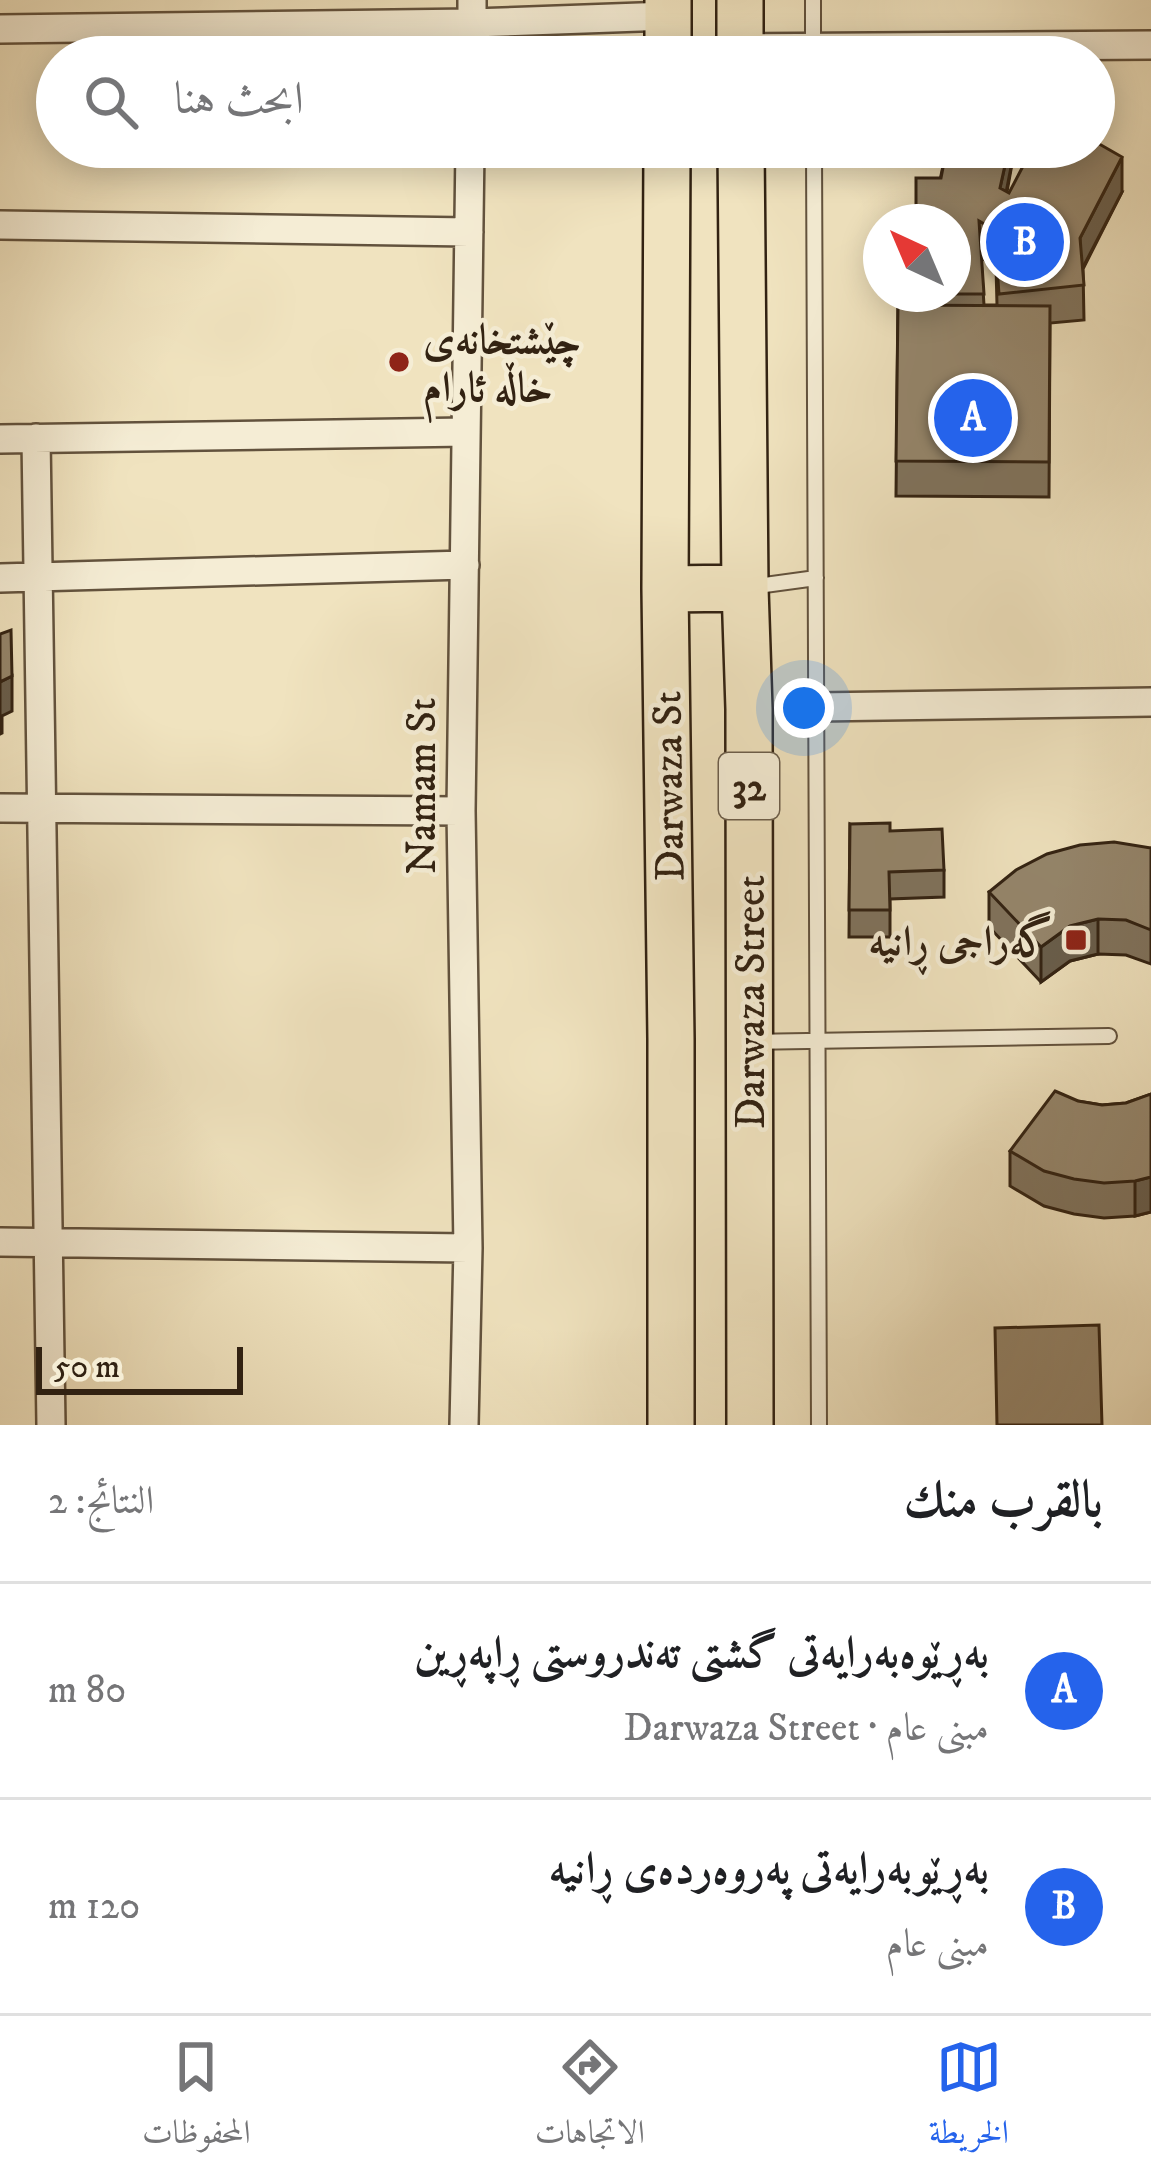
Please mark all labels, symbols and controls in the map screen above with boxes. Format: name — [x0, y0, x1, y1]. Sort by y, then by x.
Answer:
search box — [36, 36, 1115, 168]
icon: search — [78, 69, 144, 135]
text: ابحث هنا — [174, 72, 304, 128]
pin: B — [986, 197, 1064, 287]
north arrow — [863, 204, 971, 312]
place label: چێشتخانەی خاڵە ئارام — [423, 315, 581, 424]
marker: چێشتخانەی خاڵە ئارام — [386, 349, 412, 375]
pin: A — [934, 373, 1012, 463]
your location — [774, 678, 834, 738]
street label: Darwaza St — [642, 690, 698, 882]
street label: Namam St — [397, 698, 449, 874]
road number: 32 — [719, 753, 779, 819]
street label: Darwaza Street — [726, 875, 778, 1129]
place label: گەراجی ڕانیە — [868, 911, 1052, 976]
marker: گەراجی ڕانیە — [1063, 927, 1089, 953]
scale bar — [36, 1341, 243, 1394]
text: 50 m — [54, 1347, 120, 1388]
text: بالقرب منك — [904, 1469, 1103, 1533]
text: النتائج: 2 — [48, 1477, 154, 1526]
text: بەڕێوەبەرایەتی گشتی تەندروستی ڕاپەڕین — [414, 1626, 989, 1682]
text: 80 m — [48, 1666, 126, 1715]
text: A — [1052, 1666, 1076, 1715]
text: مبنى عام · Darwaza Street — [624, 1704, 989, 1753]
text: بەڕێوبەرایەتی پەروەردەی ڕانیە — [549, 1842, 989, 1898]
text: 120 m — [48, 1882, 140, 1931]
text: B — [1052, 1882, 1076, 1931]
text: مبنى عام — [886, 1920, 989, 1969]
tab: المحفوظات — [142, 2034, 251, 2164]
tab: الاتجاهات — [535, 2034, 645, 2164]
tab: الخريطة — [929, 2034, 1009, 2164]

